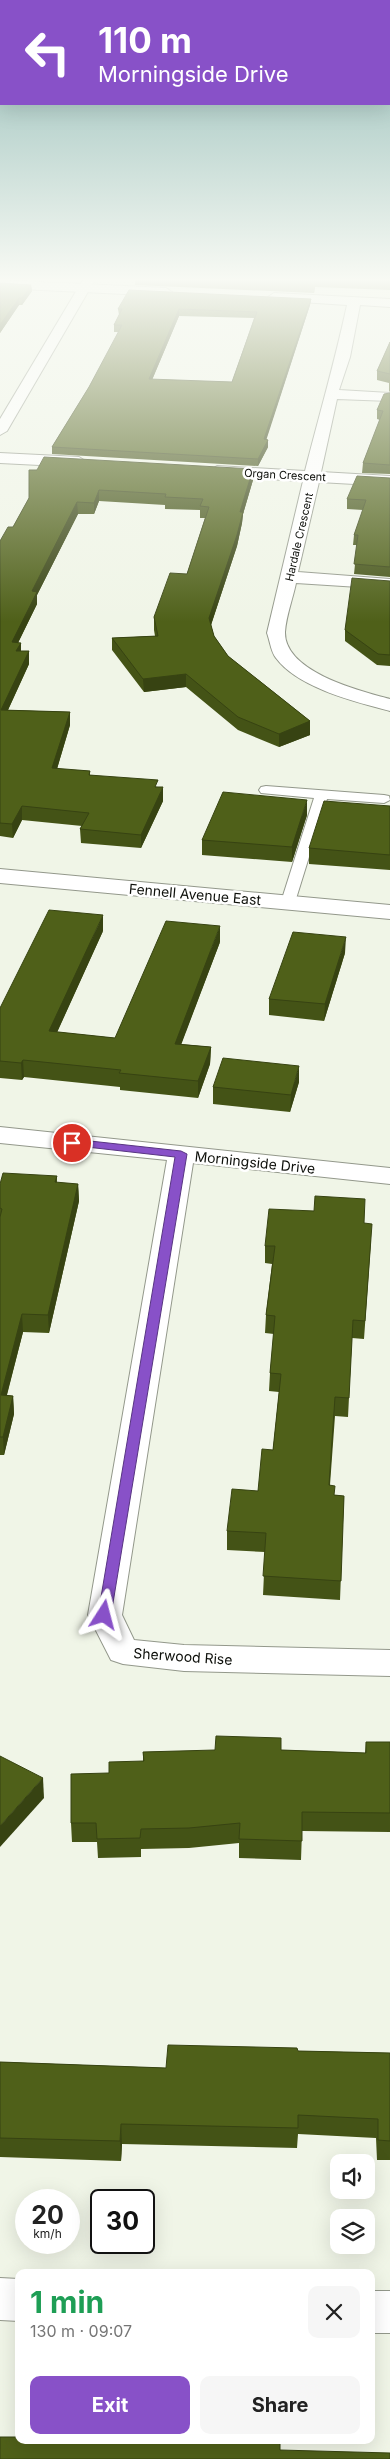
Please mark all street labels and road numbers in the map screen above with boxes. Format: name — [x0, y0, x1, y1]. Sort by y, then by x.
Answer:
street label: Organ Crescent — [244, 466, 327, 484]
street label: Hardale Crescent — [282, 491, 316, 583]
street label: Fennell Avenue East — [128, 880, 262, 908]
street label: Morningside Drive — [194, 1147, 316, 1177]
street label: Sherwood Rise — [133, 1644, 233, 1668]

